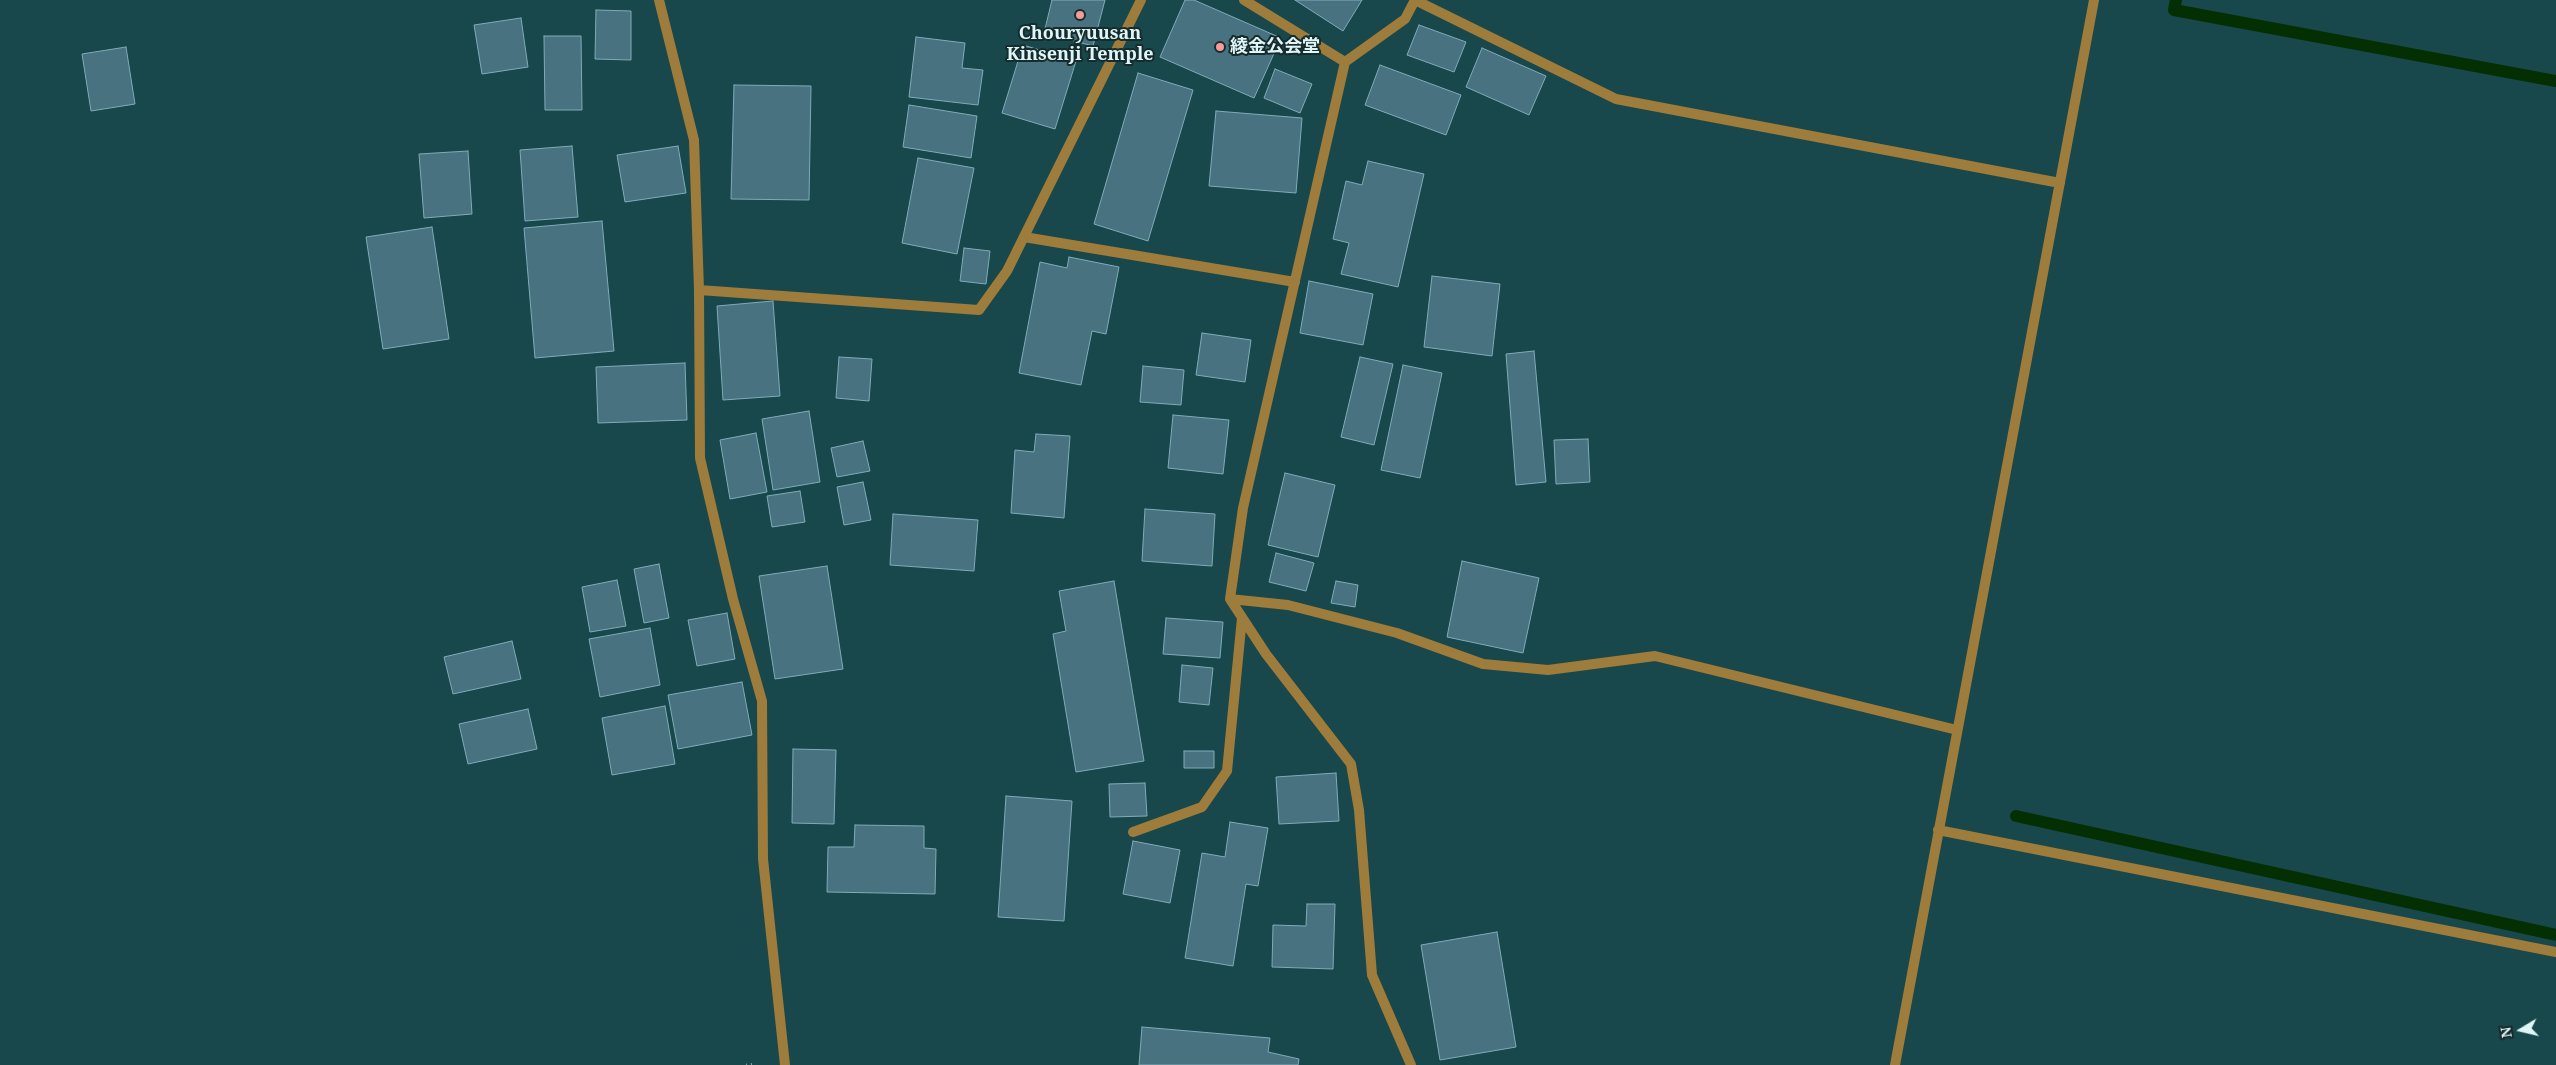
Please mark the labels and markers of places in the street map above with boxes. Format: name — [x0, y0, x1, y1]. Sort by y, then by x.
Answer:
marker: Chouryuusan Kinsenji Temple — [1074, 9, 1086, 21]
place label: Chouryuusan Kinsenji Temple — [1006, 23, 1154, 66]
place label: 綾金公会堂 — [1230, 36, 1320, 58]
marker: 綾金公会堂 — [1214, 41, 1226, 53]

